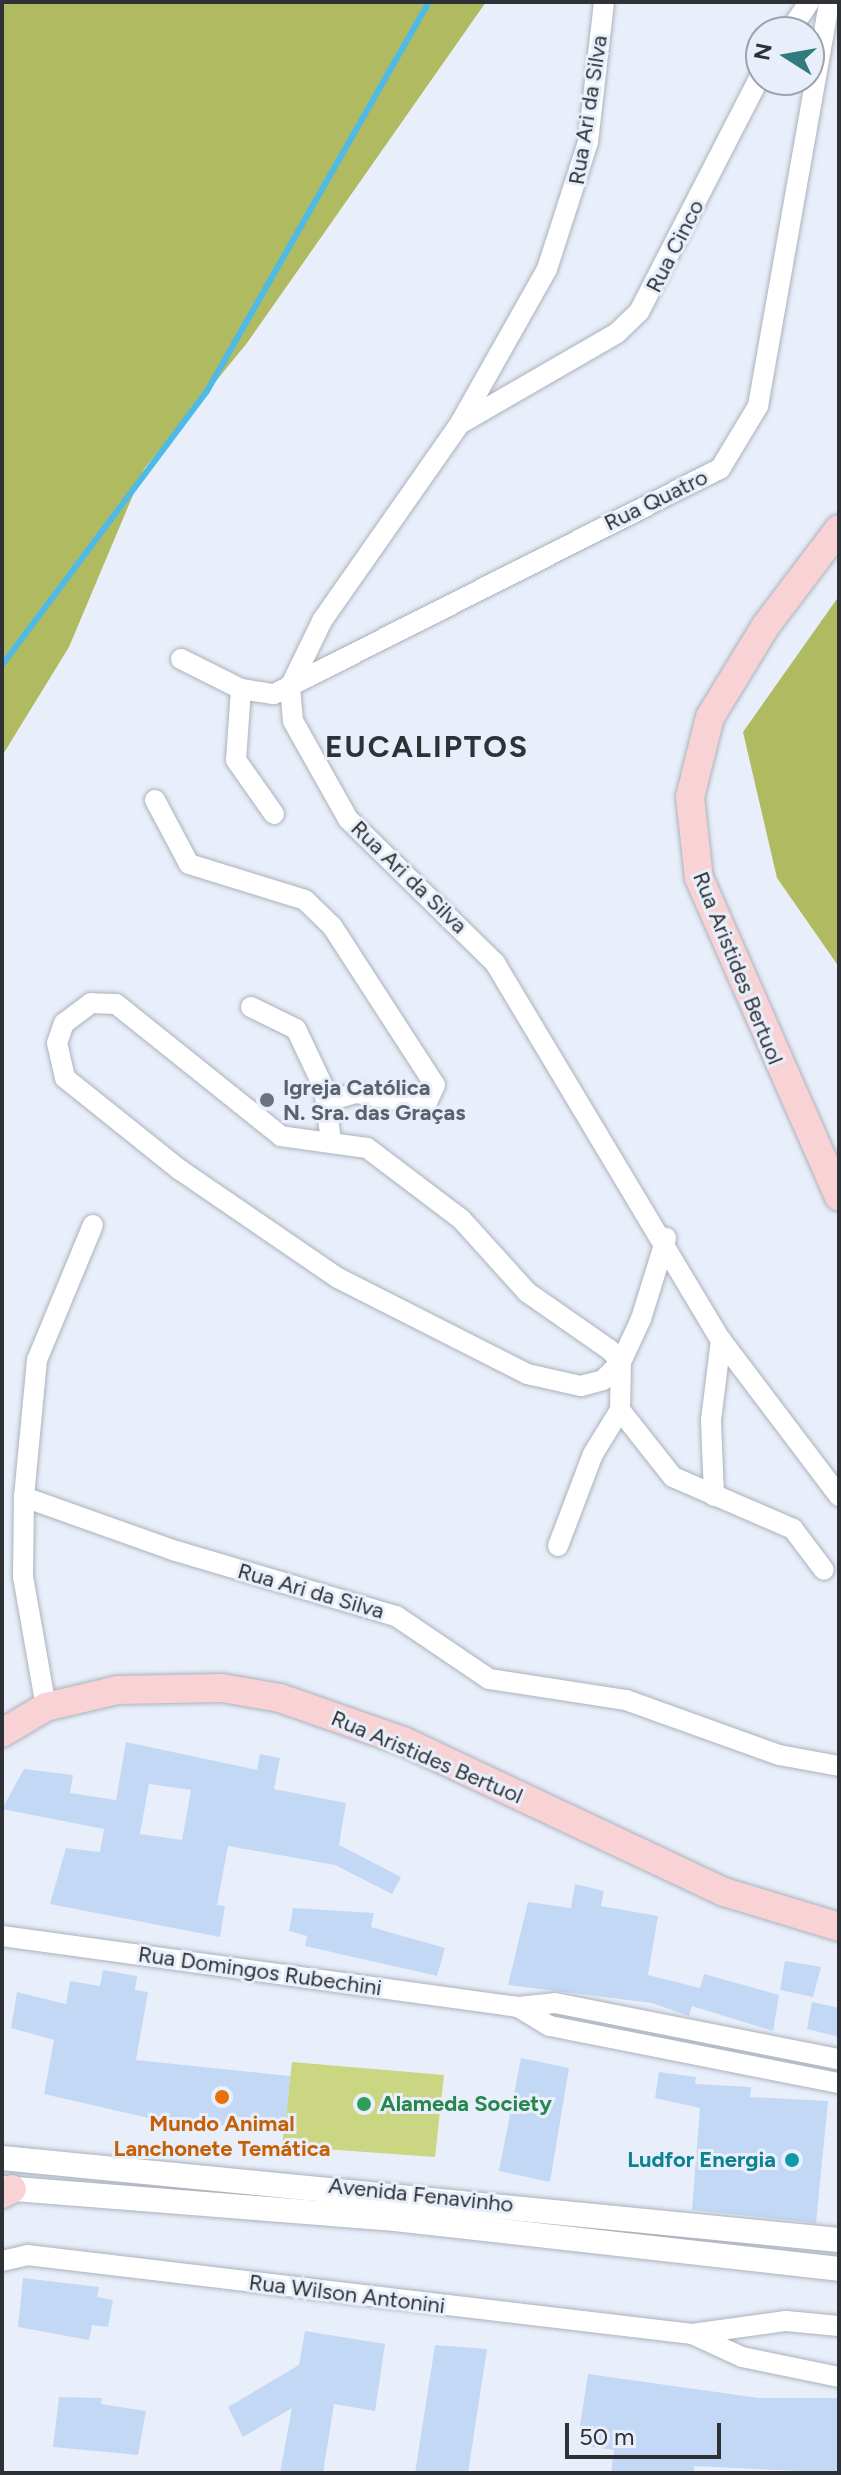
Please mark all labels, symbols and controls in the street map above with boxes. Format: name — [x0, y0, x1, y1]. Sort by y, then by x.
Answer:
north arrow — [745, 16, 825, 96]
street label: Rua Ari da Silva — [563, 33, 613, 187]
text: N — [748, 41, 778, 63]
street label: Rua Cinco — [640, 195, 710, 297]
street label: Rua Quatro — [600, 464, 712, 536]
district label: EUCALIPTOS — [325, 729, 529, 765]
street label: Rua Ari da Silva — [346, 815, 472, 939]
street label: Rua Aristides Bertuol — [687, 868, 789, 1068]
place label: Igreja Católica N. Sra. das Graças — [283, 1074, 466, 1126]
marker: Igreja Católica N. Sra. das Graças — [258, 1091, 276, 1109]
street label: Rua Ari da Silva — [235, 1558, 387, 1624]
street label: Rua Aristides Bertuol — [327, 1705, 527, 1809]
street label: Rua Domingos Rubechini — [137, 1941, 383, 2001]
marker: Mundo Animal Lanchonete Temática — [213, 2088, 231, 2106]
place label: Alameda Society — [380, 2091, 552, 2117]
marker: Alameda Society — [355, 2095, 373, 2113]
place label: Mundo Animal Lanchonete Temática — [114, 2110, 330, 2162]
place label: Ludfor Energia — [627, 2147, 776, 2173]
marker: Ludfor Energia — [783, 2151, 801, 2169]
street label: Avenida Fenavinho — [327, 2172, 515, 2218]
street label: Rua Wilson Antonini — [247, 2269, 447, 2319]
scale bar — [569, 2407, 725, 2457]
text: 50 m — [579, 2422, 635, 2451]

